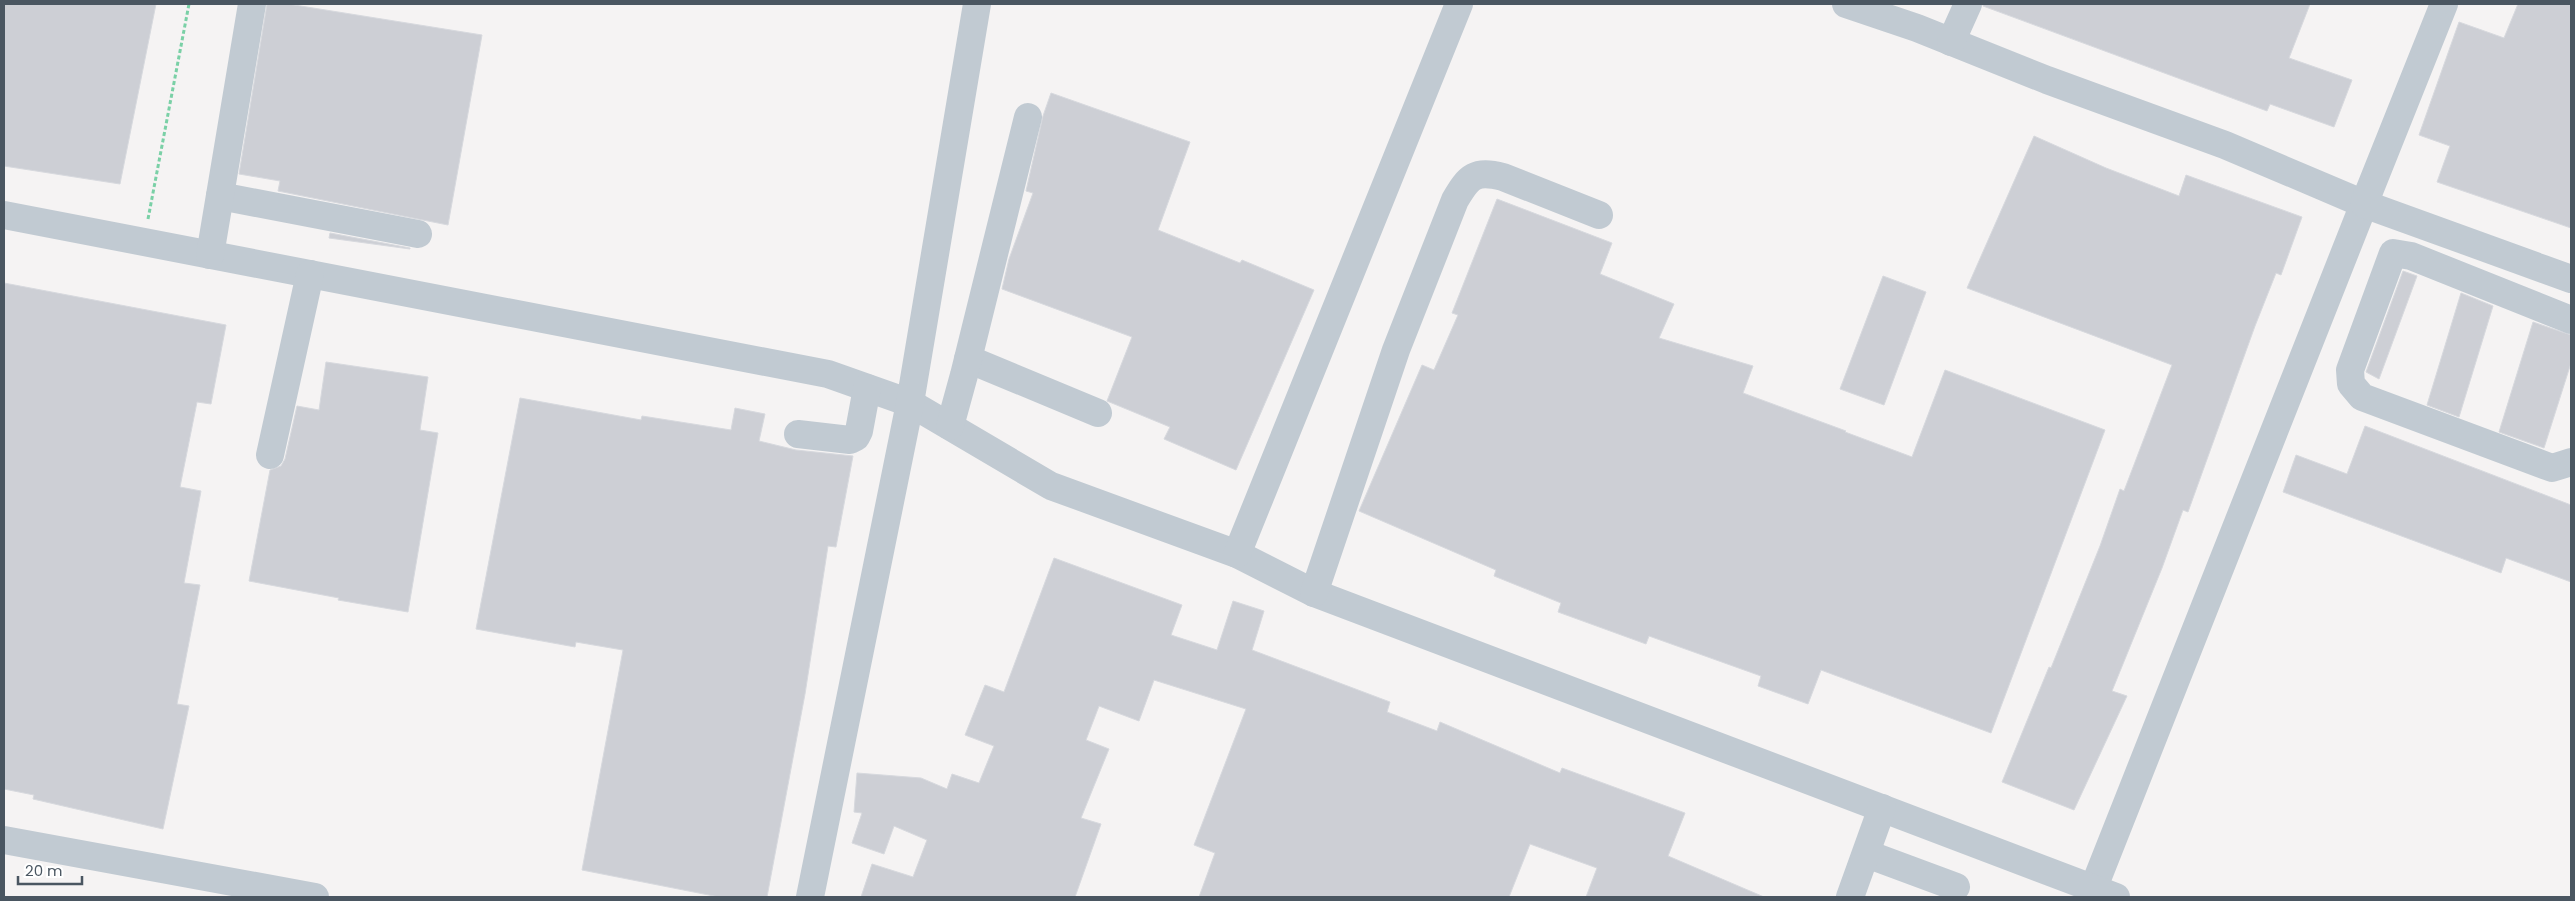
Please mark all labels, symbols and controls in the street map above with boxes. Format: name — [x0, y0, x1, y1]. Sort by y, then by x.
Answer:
scale bar — [18, 854, 81, 886]
text: 20 m — [25, 860, 63, 881]

